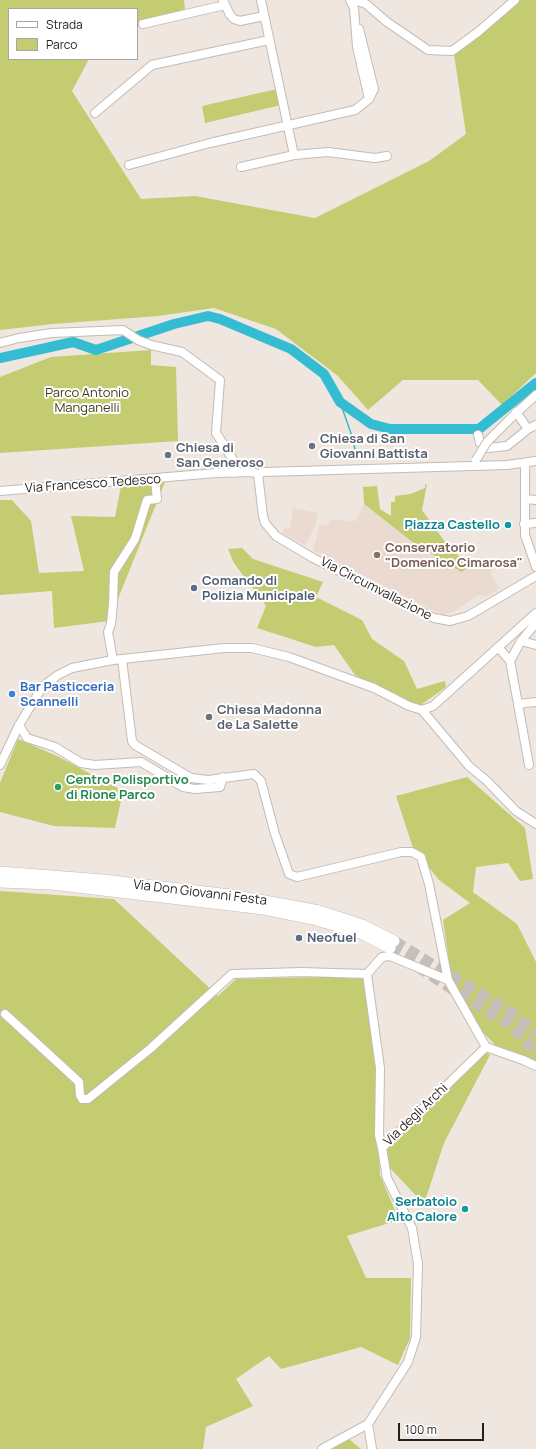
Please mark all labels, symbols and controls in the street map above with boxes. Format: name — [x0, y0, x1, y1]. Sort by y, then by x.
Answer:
legend — [8, 8, 138, 60]
text: Strada — [46, 16, 83, 33]
text: Parco — [46, 36, 77, 53]
park label: Parco Antonio Manganelli — [45, 385, 129, 416]
place label: Chiesa di San Giovanni Battista — [320, 431, 428, 462]
place label: Chiesa di San Generoso — [176, 440, 264, 471]
marker: Chiesa di San Giovanni Battista — [307, 441, 317, 451]
marker: Chiesa di San Generoso — [163, 450, 173, 460]
street label: Via Francesco Tedesco — [25, 471, 161, 497]
place label: Piazza Castello — [404, 517, 500, 533]
marker: Piazza Castello — [503, 520, 513, 530]
place label: Conservatorio "Domenico Cimarosa" — [385, 540, 523, 571]
marker: Conservatorio "Domenico Cimarosa" — [372, 550, 382, 560]
street label: Via Circumvallazione — [318, 554, 434, 624]
place label: Comando di Polizia Municipale — [202, 573, 315, 604]
marker: Comando di Polizia Municipale — [189, 583, 199, 593]
place label: Bar Pasticceria Scannelli — [20, 679, 114, 710]
marker: Bar Pasticceria Scannelli — [7, 689, 17, 699]
place label: Chiesa Madonna de La Salette — [217, 702, 322, 733]
marker: Chiesa Madonna de La Salette — [204, 712, 214, 722]
place label: Centro Polisportivo di Rione Parco — [66, 772, 189, 803]
marker: Centro Polisportivo di Rione Parco — [53, 782, 63, 792]
street label: Via Don Giovanni Festa — [132, 877, 268, 909]
place label: Neofuel — [307, 930, 357, 946]
marker: Neofuel — [294, 933, 304, 943]
street label: Via degli Archi — [381, 1081, 451, 1149]
place label: Serbatoio Alto Calore — [387, 1194, 457, 1225]
marker: Serbatoio Alto Calore — [460, 1204, 470, 1214]
scale bar — [400, 1415, 486, 1441]
text: 100 m — [405, 1421, 437, 1438]

